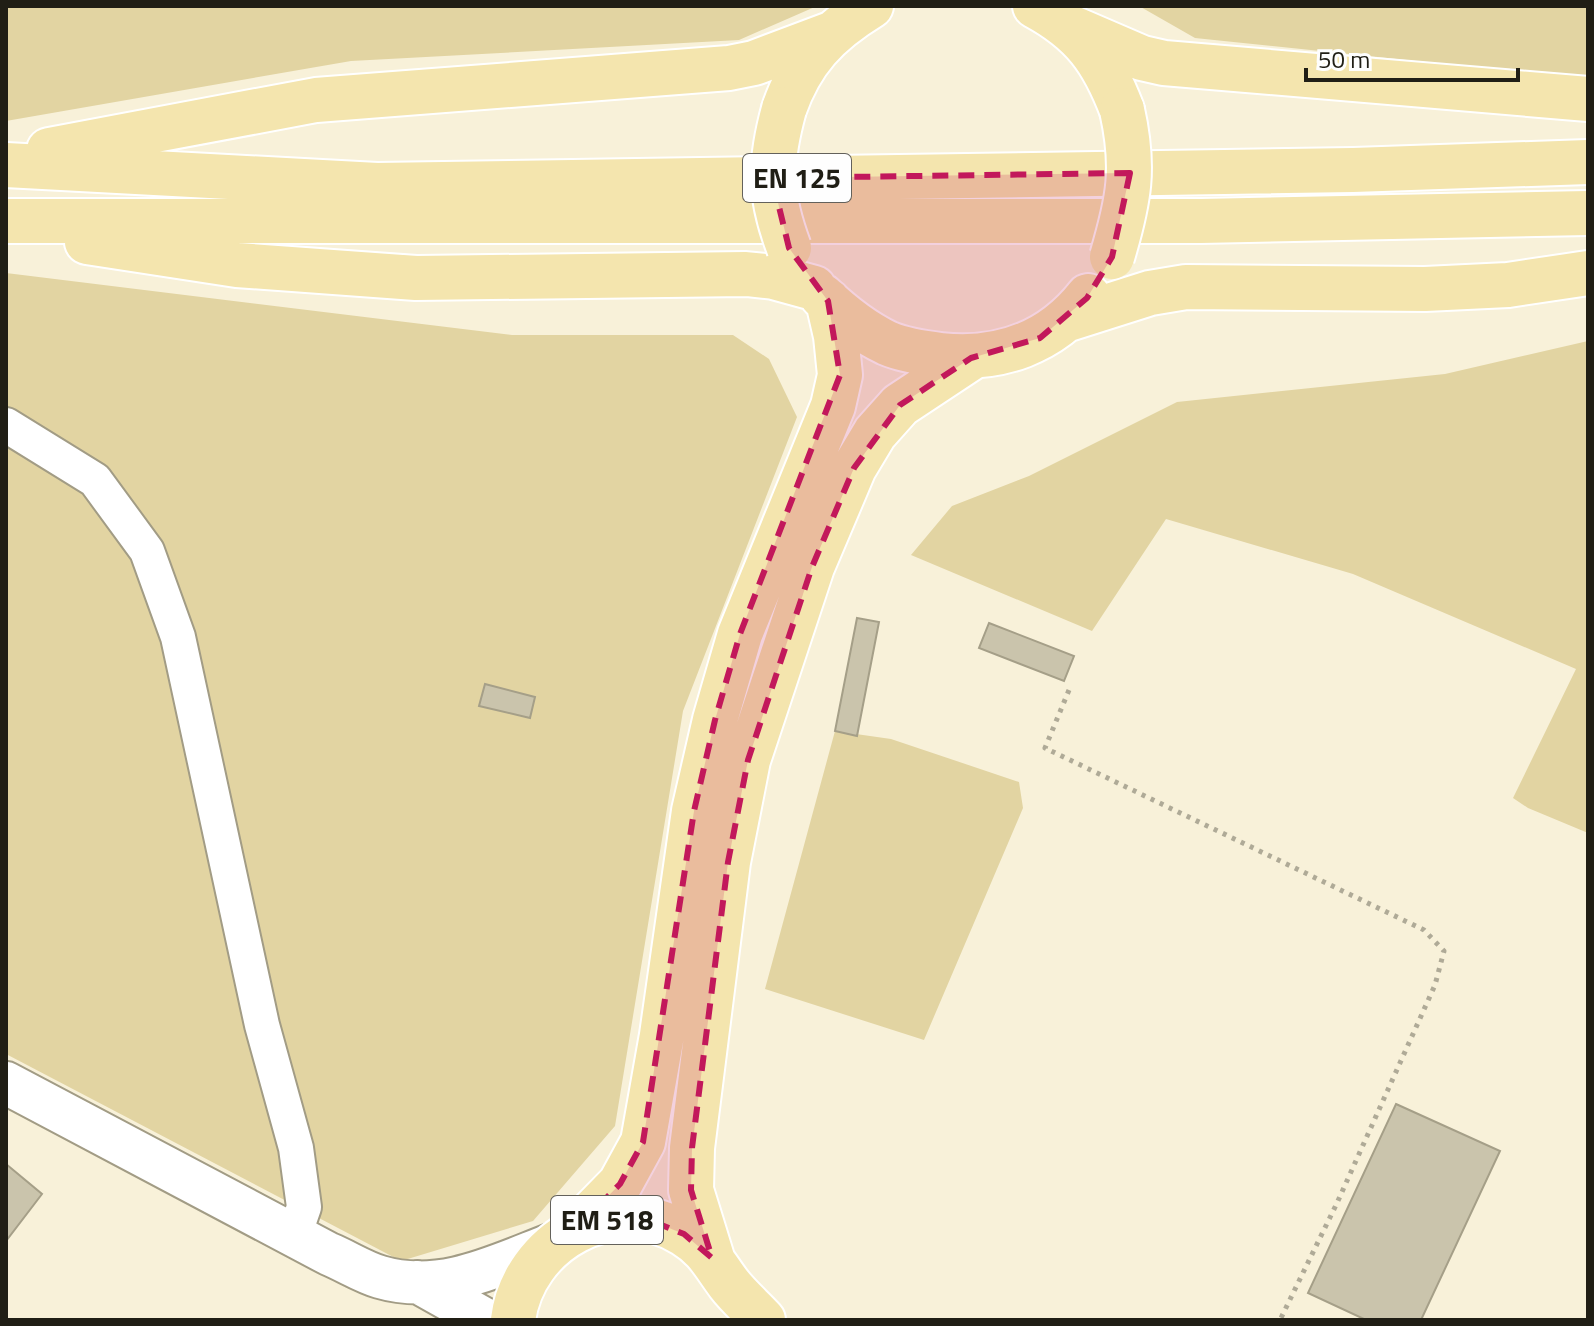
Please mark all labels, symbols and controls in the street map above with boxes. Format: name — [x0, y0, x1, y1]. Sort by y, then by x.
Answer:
scale bar — [1306, 32, 1518, 82]
text: 50 m — [1318, 41, 1370, 77]
road number: EN 125 — [743, 154, 851, 202]
road number: EM 518 — [551, 1196, 663, 1244]

